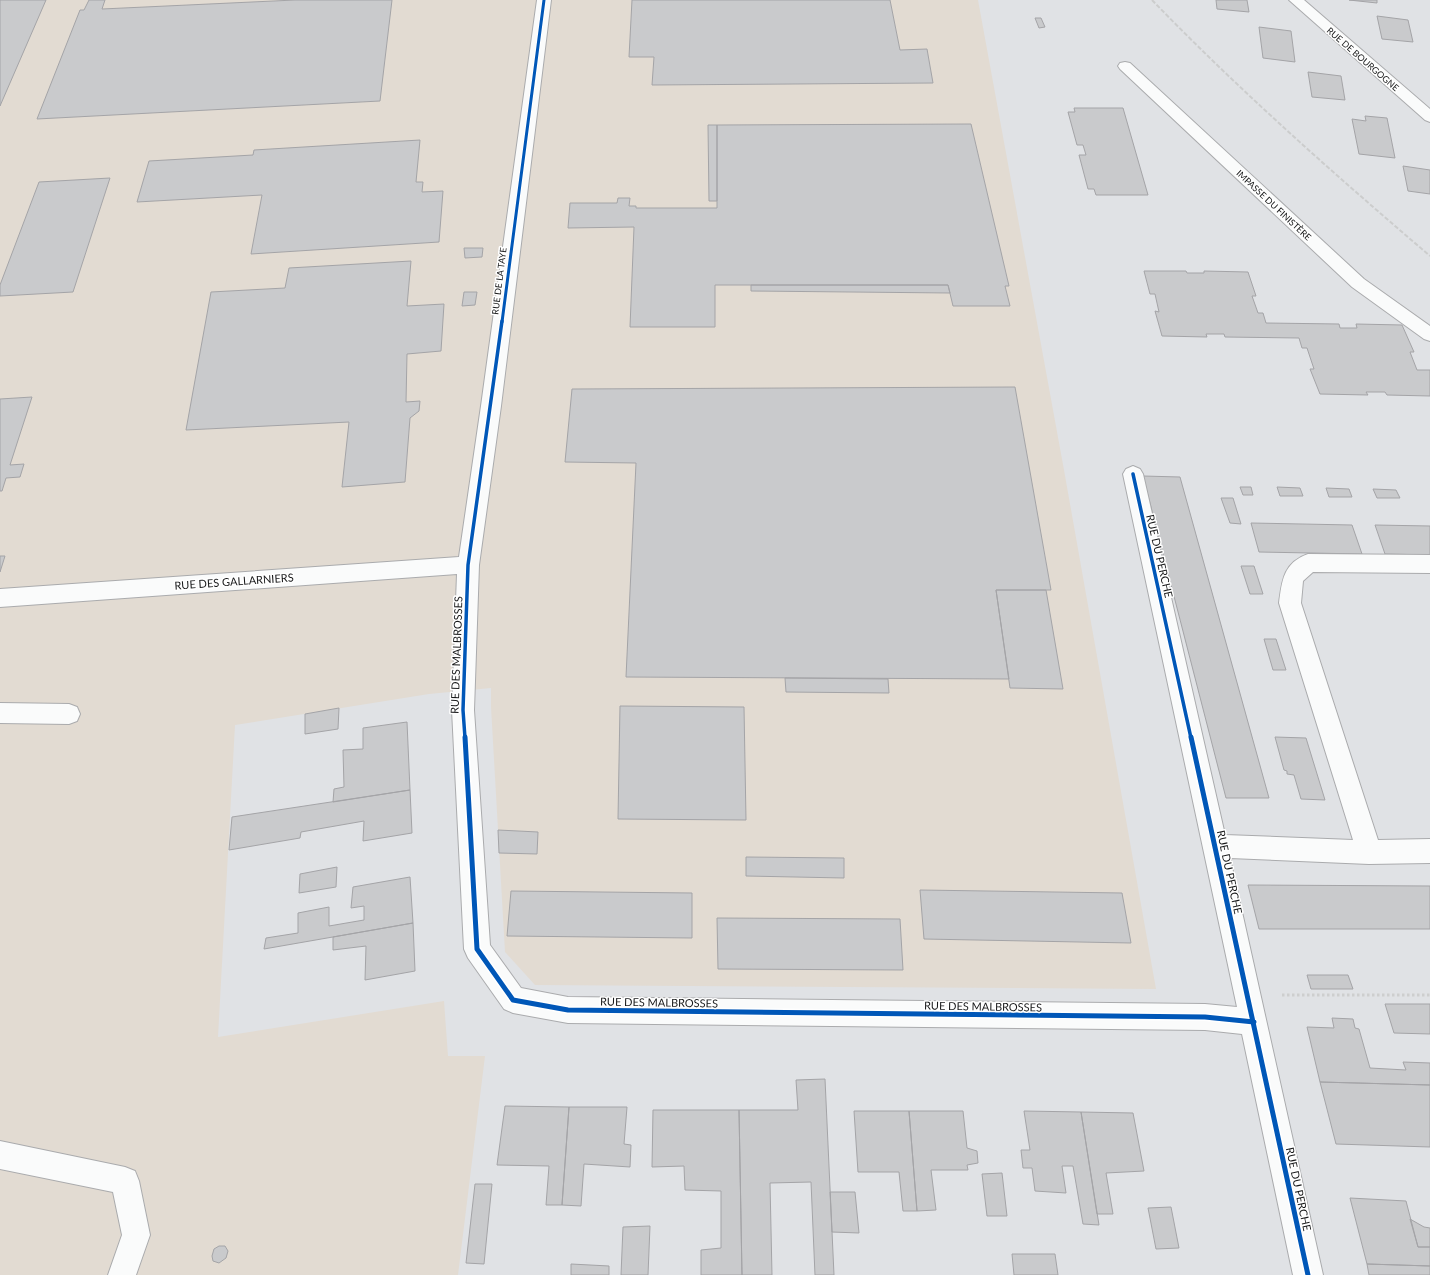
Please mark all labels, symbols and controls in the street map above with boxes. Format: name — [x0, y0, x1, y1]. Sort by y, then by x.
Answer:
street label: RUE DE BOURGOGNE — [1325, 25, 1401, 93]
street label: IMPASSE DU FINISTÈRE — [1234, 167, 1314, 243]
street label: RUE DE LA TAYE — [489, 247, 509, 315]
street label: RUE DU PERCHE — [1144, 513, 1176, 599]
street label: RUE DES GALLARNIERS — [174, 570, 294, 592]
street label: RUE DES MALBROSSES — [447, 596, 465, 714]
street label: RUE DU PERCHE — [1215, 829, 1245, 915]
street label: RUE DES MALBROSSES — [600, 994, 718, 1010]
street label: RUE DES MALBROSSES — [924, 998, 1042, 1014]
street label: RUE DU PERCHE — [1284, 1146, 1314, 1232]

